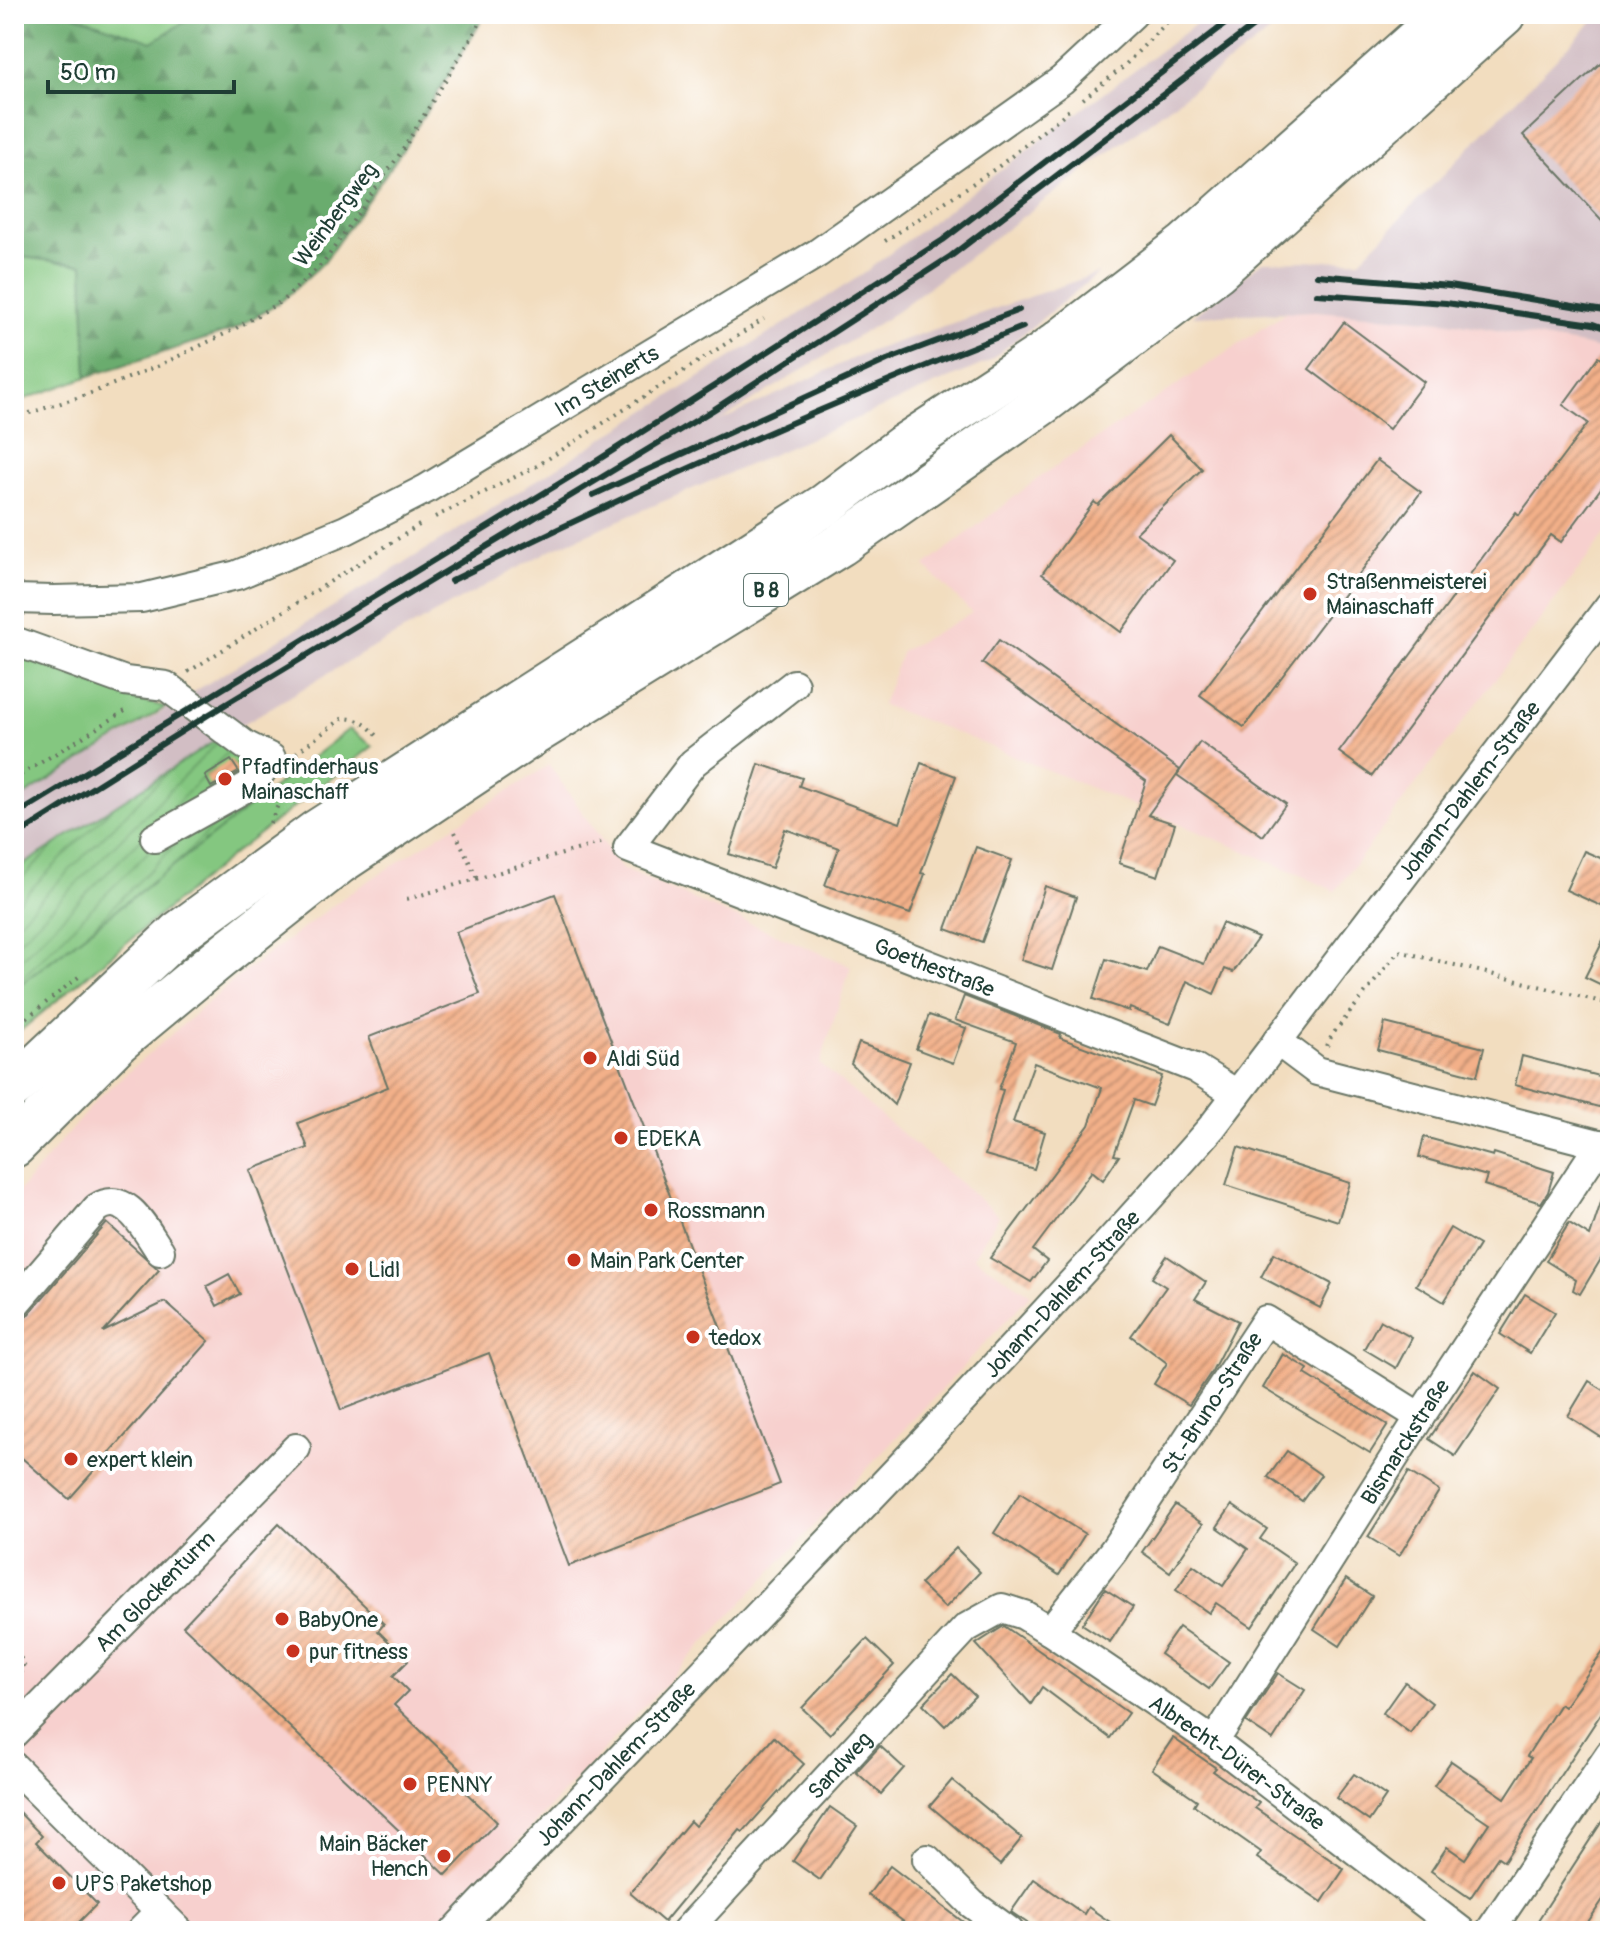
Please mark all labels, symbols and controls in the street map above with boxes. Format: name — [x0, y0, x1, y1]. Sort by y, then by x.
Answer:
scale bar — [48, 44, 234, 94]
text: 50 m — [60, 58, 116, 87]
street label: Weinbergweg — [288, 157, 384, 272]
street label: Im Steinerts — [550, 339, 664, 423]
place label: Straßenmeisterei Mainaschaff — [1326, 568, 1487, 621]
road number: B 8 — [744, 574, 788, 606]
marker: Straßenmeisterei Mainaschaff — [1301, 585, 1319, 603]
street label: Johann-Dahlem-Straße — [1392, 695, 1547, 886]
place label: Pfadfinderhaus Mainaschaff — [241, 753, 378, 806]
marker: Pfadfinderhaus Mainaschaff — [216, 770, 234, 788]
street label: Goethestraße — [870, 932, 999, 1004]
place label: Aldi Süd — [606, 1045, 680, 1073]
marker: Aldi Süd — [581, 1049, 599, 1067]
place label: EDEKA — [637, 1125, 701, 1153]
marker: EDEKA — [612, 1129, 630, 1147]
place label: Rossmann — [667, 1197, 765, 1225]
marker: Rossmann — [642, 1201, 660, 1219]
street label: Johann-Dahlem-Straße — [978, 1204, 1147, 1384]
place label: Main Park Center — [590, 1247, 744, 1275]
marker: Main Park Center — [565, 1251, 583, 1269]
place label: Lidl — [368, 1256, 400, 1284]
marker: Lidl — [343, 1260, 361, 1278]
place label: tedox — [708, 1324, 762, 1352]
street label: St.-Bruno-Straße — [1155, 1327, 1269, 1479]
marker: tedox — [684, 1328, 702, 1346]
street label: Bismarckstraße — [1355, 1374, 1456, 1510]
place label: expert klein — [87, 1446, 193, 1474]
marker: expert klein — [62, 1450, 80, 1468]
street label: Am Glockenturm — [89, 1525, 222, 1658]
place label: BabyOne — [298, 1606, 378, 1634]
marker: BabyOne — [273, 1610, 291, 1628]
place label: pur fitness — [309, 1638, 408, 1666]
marker: pur fitness — [284, 1642, 302, 1660]
street label: Johann-Dahlem-Straße — [530, 1676, 702, 1853]
street label: Albrecht-Dürer-Straße — [1143, 1689, 1330, 1837]
street label: Sandweg — [802, 1726, 878, 1805]
place label: PENNY — [426, 1771, 493, 1799]
marker: PENNY — [401, 1775, 419, 1793]
place label: Main Bäcker Hench — [319, 1830, 428, 1883]
marker: Main Bäcker Hench — [435, 1847, 453, 1865]
place label: UPS Paketshop — [75, 1870, 212, 1898]
marker: UPS Paketshop — [50, 1874, 68, 1892]

